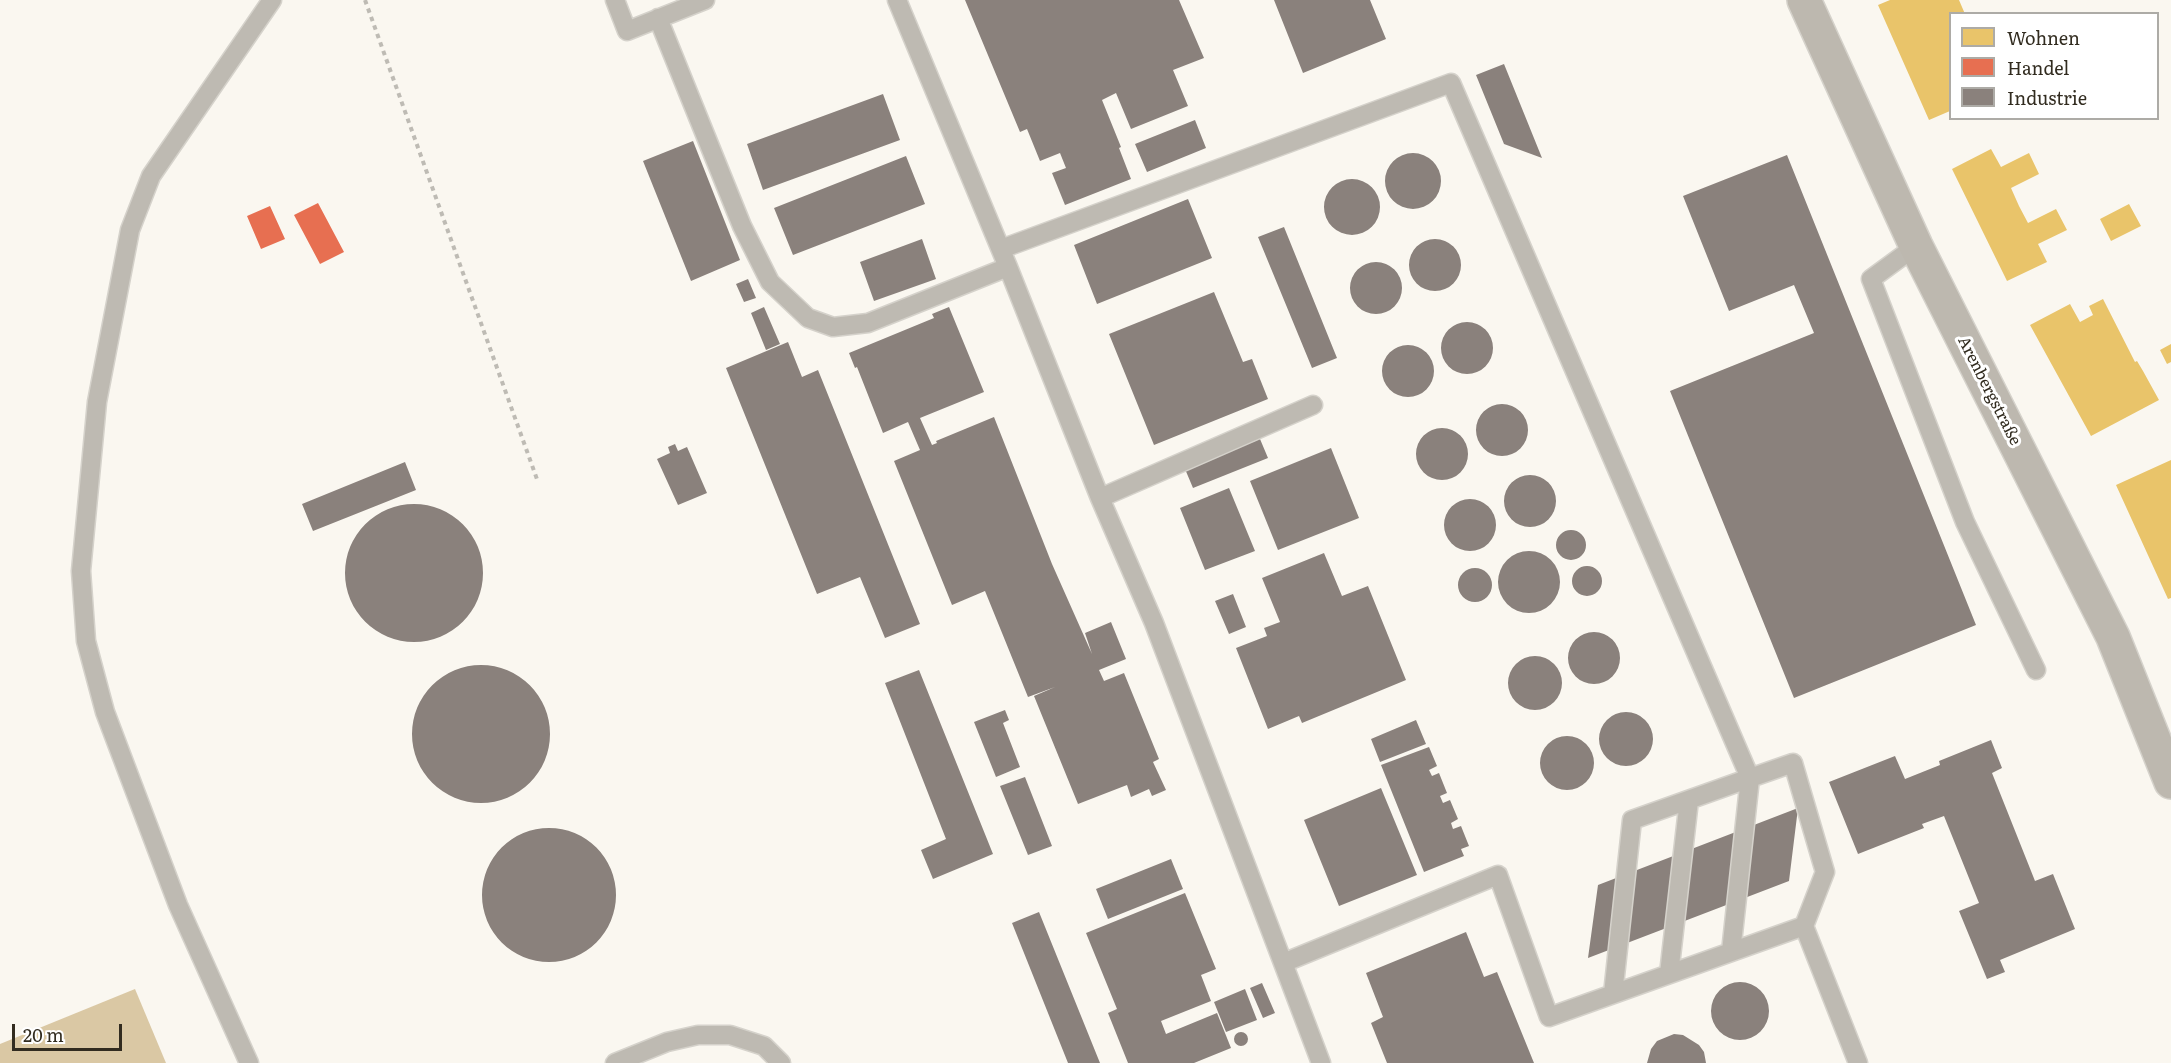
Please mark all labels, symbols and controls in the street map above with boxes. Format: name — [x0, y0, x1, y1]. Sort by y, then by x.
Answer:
legend — [1949, 12, 2159, 120]
text: Wohnen — [2007, 24, 2080, 51]
text: Handel — [2007, 54, 2069, 81]
text: Industrie — [2007, 84, 2087, 111]
street label: Arenbergstraße — [1953, 333, 2025, 449]
scale bar — [15, 1012, 124, 1050]
text: 20 m — [23, 1021, 64, 1048]

